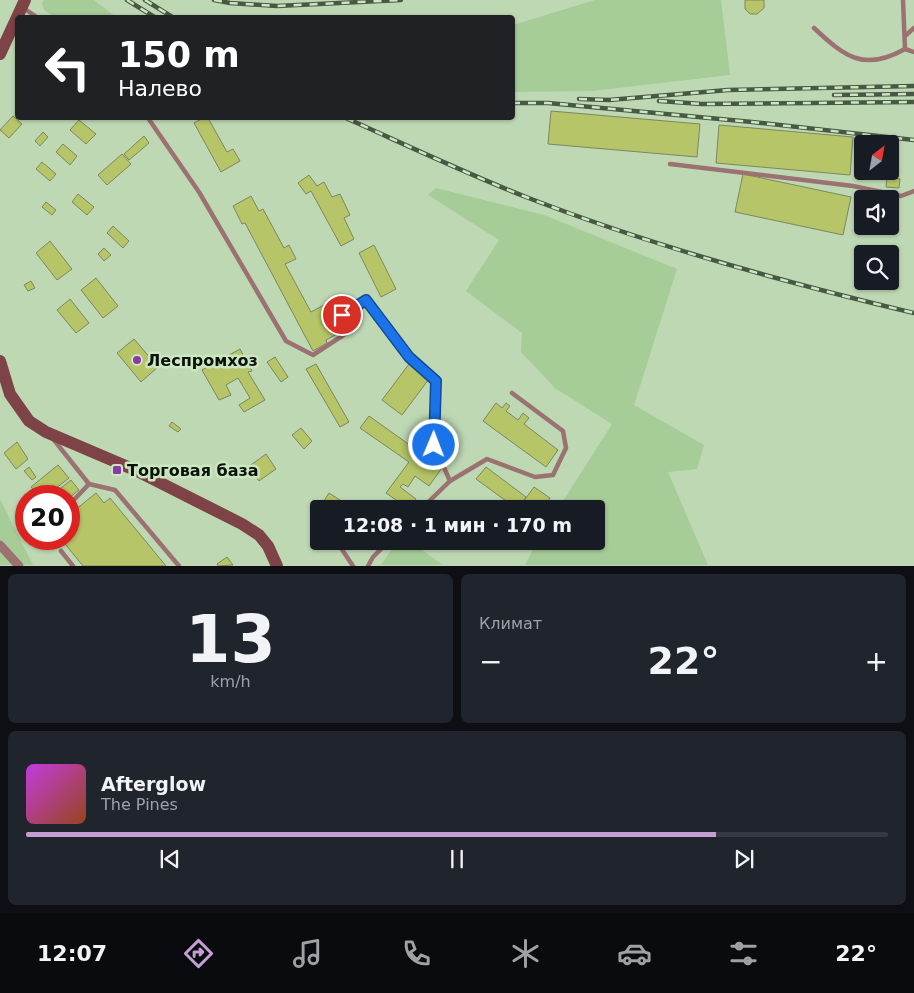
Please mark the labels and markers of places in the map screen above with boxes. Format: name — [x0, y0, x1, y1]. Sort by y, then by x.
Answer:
pin — [321, 294, 363, 336]
place label: Леспромхоз — [147, 351, 258, 370]
marker: Леспромхоз — [131, 354, 143, 366]
place label: Торговая база — [127, 461, 259, 480]
marker: Торговая база — [111, 464, 123, 476]

